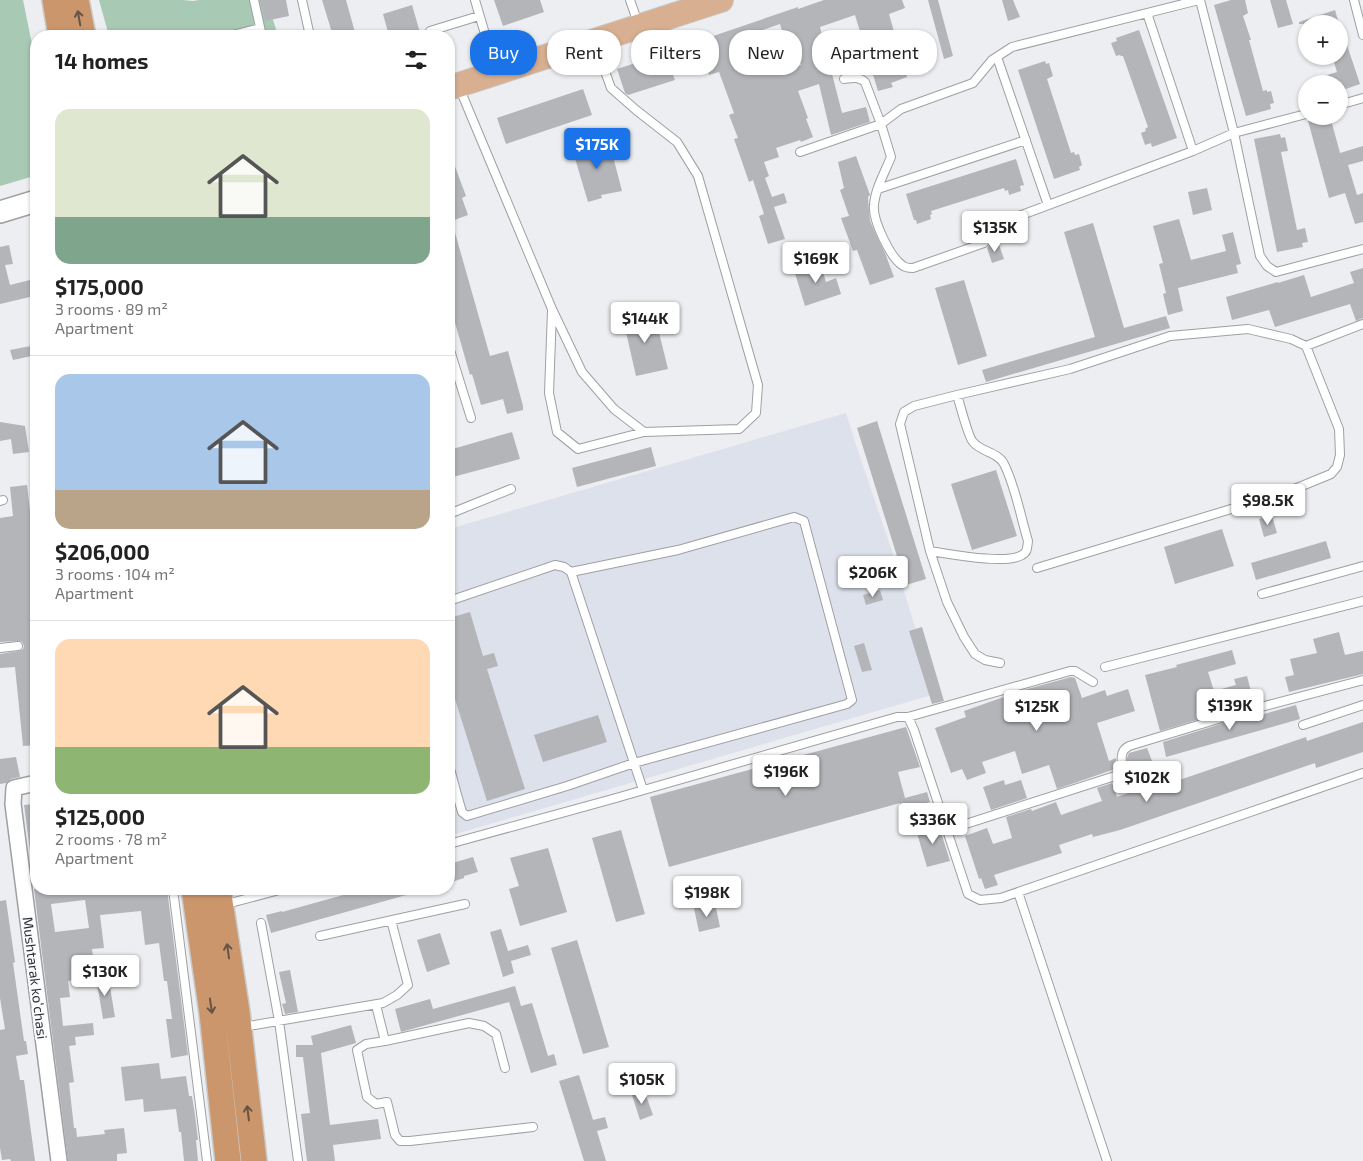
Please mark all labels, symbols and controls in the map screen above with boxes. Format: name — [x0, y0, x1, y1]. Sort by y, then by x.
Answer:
one-way arrow — [74, 11, 84, 27]
map controls — [1298, 15, 1348, 125]
button: + — [1298, 15, 1348, 65]
chip: Buy — [470, 30, 537, 75]
chip: Rent — [547, 30, 621, 75]
chip: Filters — [631, 30, 719, 75]
chip: New — [729, 30, 802, 75]
chip: Apartment — [812, 30, 937, 75]
icon: filters — [402, 46, 430, 74]
text: 14 homes — [55, 48, 149, 73]
button: − — [1298, 75, 1348, 125]
pin: $175K — [562, 128, 632, 170]
text: $175K — [575, 134, 619, 153]
icon: home — [198, 141, 288, 231]
pin: $135K — [960, 210, 1030, 253]
text: $135K — [973, 217, 1017, 236]
pin: $169K — [781, 242, 851, 284]
text: $169K — [793, 248, 839, 267]
text: $175,000 — [55, 274, 144, 299]
text: 3 rooms · 89 m² — [55, 299, 168, 318]
pin: $144K — [610, 302, 680, 344]
text: $144K — [622, 308, 668, 327]
text: Apartment — [55, 318, 134, 337]
icon: home — [198, 407, 288, 497]
pin: $98.5K — [1227, 484, 1309, 526]
text: $98.5K — [1242, 490, 1294, 509]
text: $206,000 — [55, 539, 150, 564]
pin: $206K — [838, 556, 908, 598]
text: $206K — [849, 562, 897, 581]
text: 3 rooms · 104 m² — [55, 564, 175, 583]
text: Apartment — [55, 583, 134, 602]
icon: home — [198, 672, 288, 762]
pin: $139K — [1195, 688, 1265, 731]
pin: $125K — [1002, 690, 1072, 732]
text: $139K — [1208, 695, 1252, 714]
text: $125K — [1015, 696, 1059, 715]
pin: $196K — [751, 754, 821, 797]
pin: $102K — [1112, 760, 1182, 803]
text: $196K — [763, 761, 809, 780]
text: $102K — [1124, 767, 1170, 786]
pin: $336K — [898, 802, 968, 845]
text: $125,000 — [55, 804, 145, 829]
text: $336K — [909, 809, 957, 828]
text: 2 rooms · 78 m² — [55, 829, 167, 848]
text: Apartment — [55, 848, 134, 867]
pin: $198K — [672, 876, 742, 918]
text: $198K — [684, 882, 730, 901]
street label: Mushtarak koʻchasi — [20, 916, 51, 1040]
one-way arrow — [222, 944, 232, 960]
pin: $130K — [70, 954, 140, 997]
text: $130K — [82, 961, 128, 980]
one-way arrow — [206, 998, 216, 1014]
pin: $105K — [607, 1062, 677, 1105]
text: $105K — [619, 1069, 665, 1088]
one-way arrow — [243, 1105, 253, 1121]

